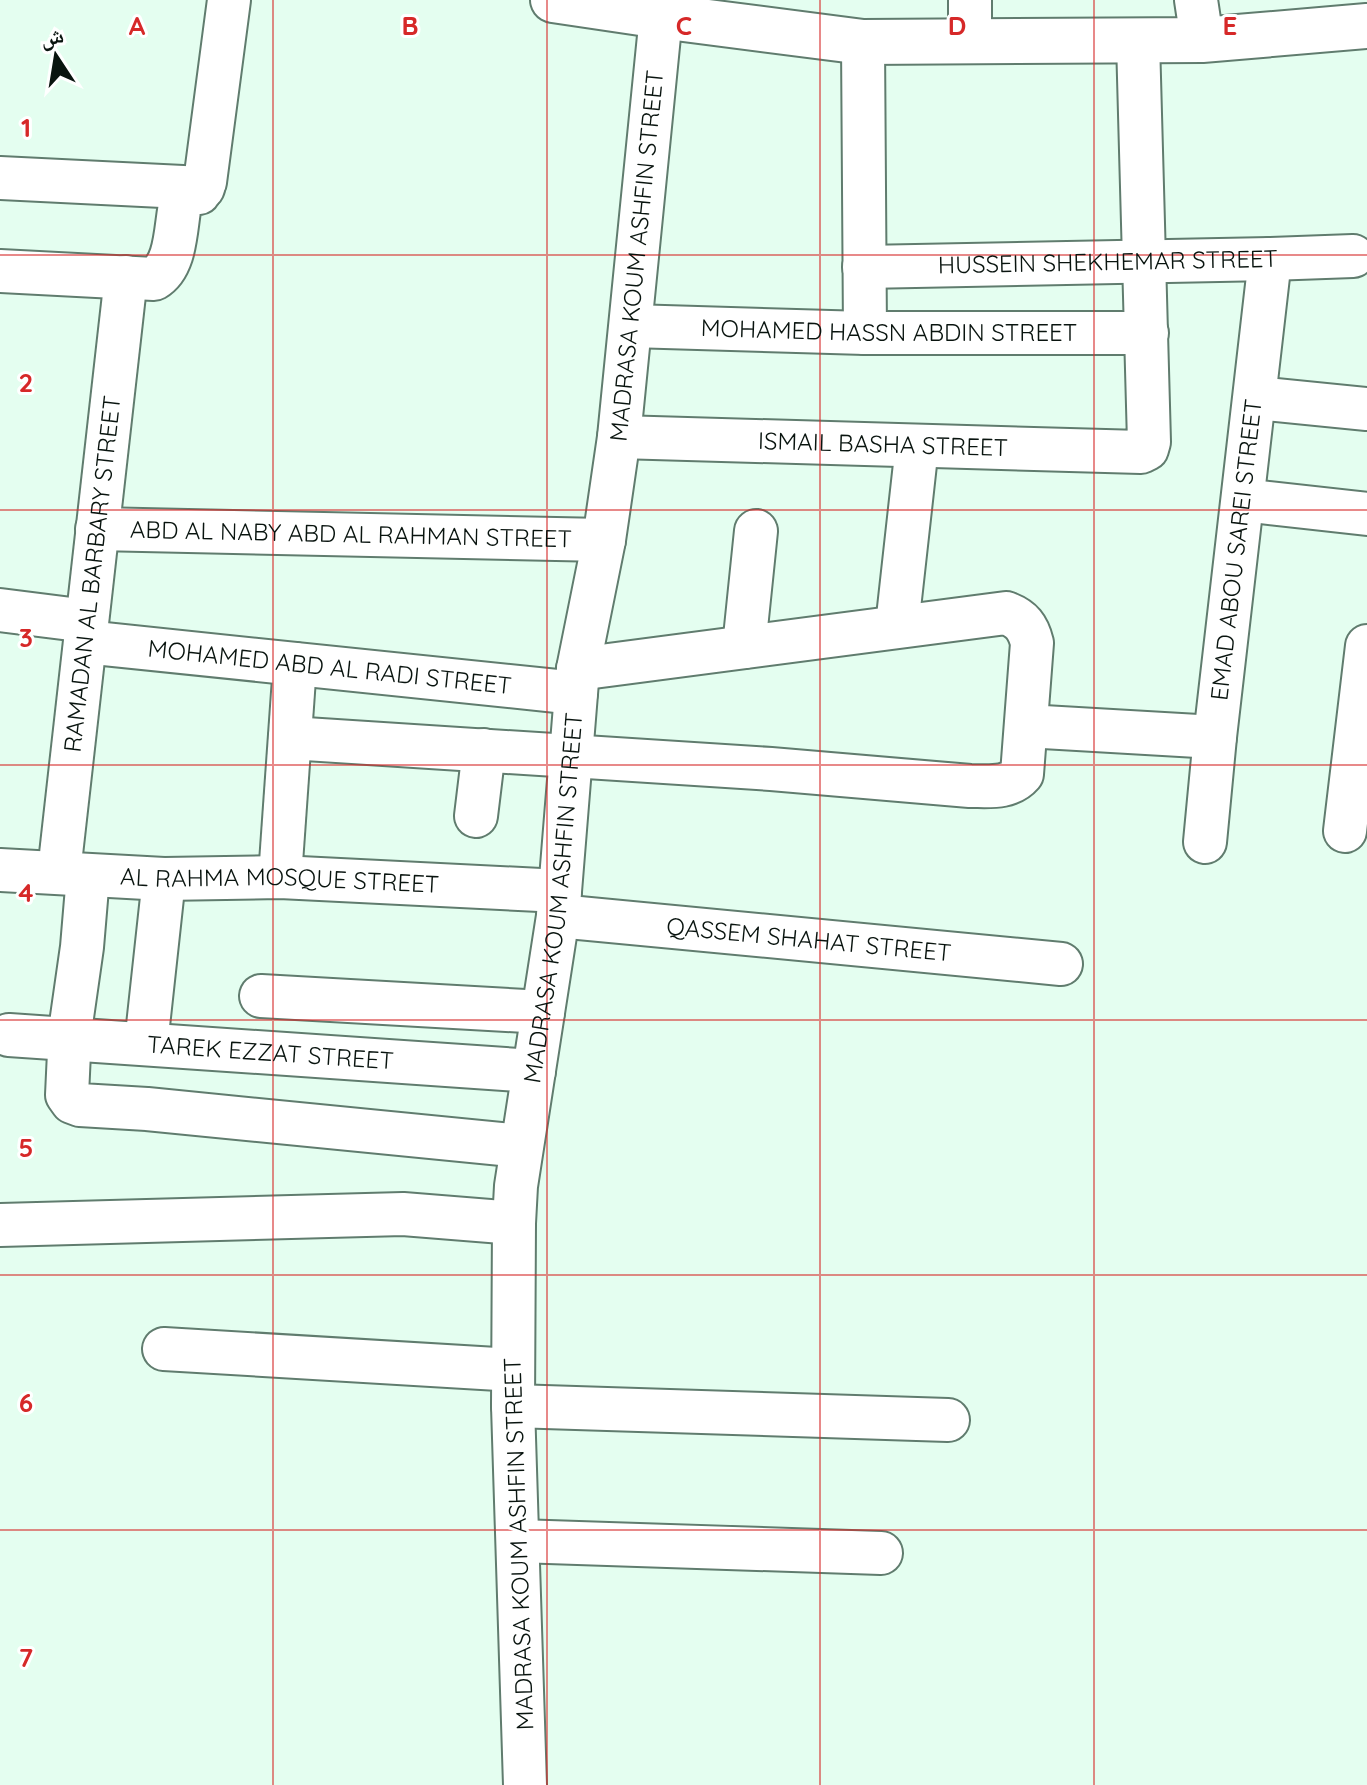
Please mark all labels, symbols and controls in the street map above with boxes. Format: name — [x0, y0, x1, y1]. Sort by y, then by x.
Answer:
text: A — [129, 9, 146, 42]
text: B — [401, 9, 419, 42]
text: C — [676, 9, 692, 42]
text: D — [948, 9, 966, 42]
text: E — [1223, 9, 1237, 42]
north arrow — [16, 16, 96, 96]
text: ش — [38, 20, 66, 53]
street label: MADRASA KOUM ASHFIN STREET — [603, 69, 670, 443]
text: 1 — [21, 111, 31, 144]
street label: HUSSEIN SHEKHEMAR STREET — [938, 243, 1279, 280]
street label: MOHAMED HASSN ABDIN STREET — [700, 312, 1077, 347]
text: 2 — [19, 366, 33, 399]
street label: RAMADAN AL BARBARY STREET — [57, 394, 127, 754]
street label: EMAD ABOU SAREI STREET — [1203, 397, 1268, 702]
street label: ISMAIL BASHA STREET — [757, 425, 1008, 462]
street label: ABD AL NABY ABD AL RAHMAN STREET — [130, 514, 572, 553]
text: 3 — [19, 621, 33, 654]
street label: MOHAMED ABD AL RADI STREET — [146, 633, 513, 700]
street label: MADRASA KOUM ASHFIN STREET — [516, 711, 588, 1085]
street label: AL RAHMA MOSQUE STREET — [119, 861, 440, 899]
text: 4 — [18, 876, 34, 909]
street label: QASSEM SHAHAT STREET — [665, 910, 953, 967]
street label: TAREK EZZAT STREET — [146, 1029, 395, 1075]
text: 5 — [19, 1131, 33, 1164]
street label: MADRASA KOUM ASHFIN STREET — [497, 1357, 539, 1731]
text: 6 — [19, 1386, 33, 1419]
text: 7 — [19, 1641, 33, 1674]

